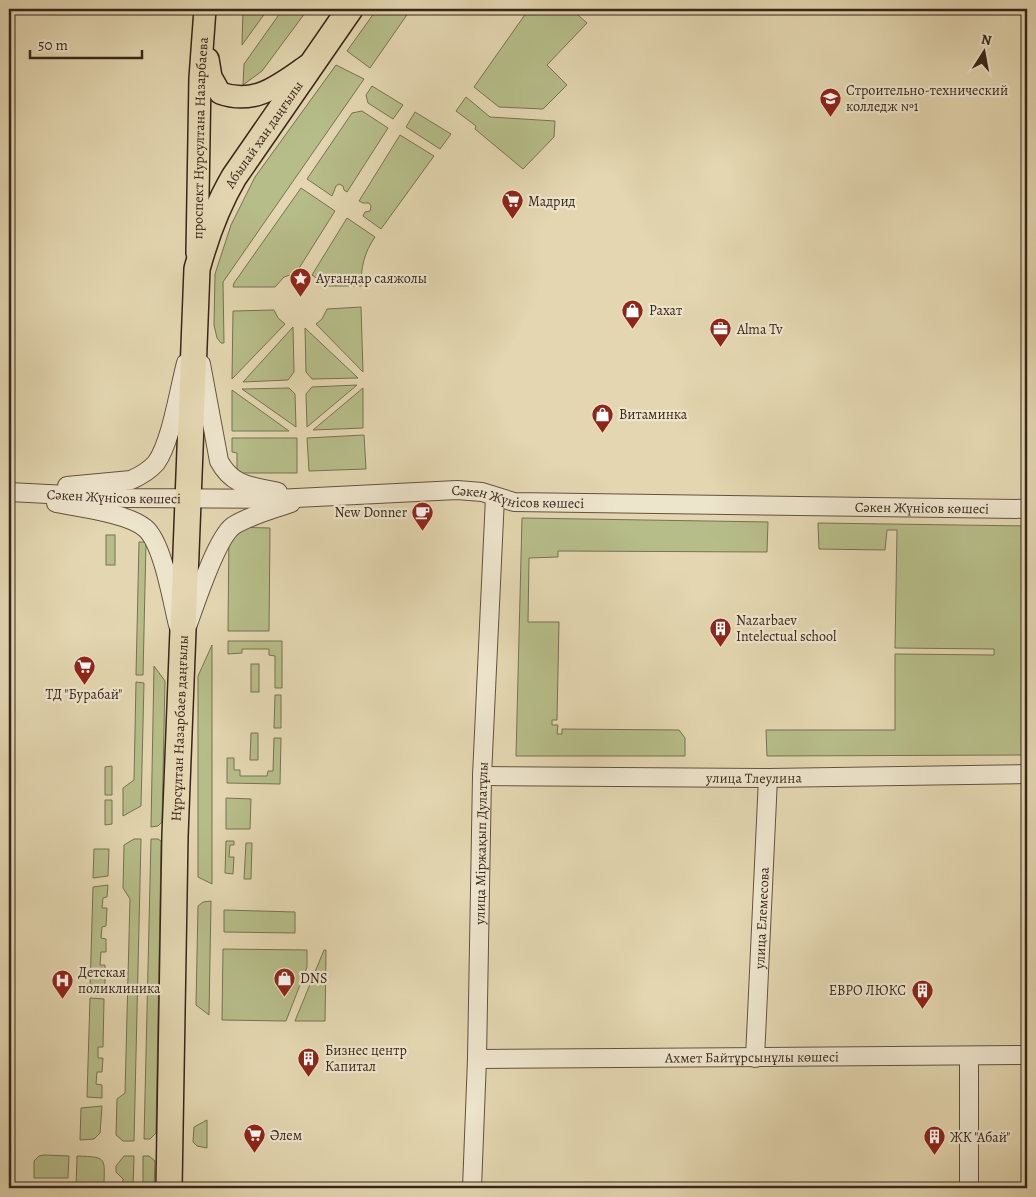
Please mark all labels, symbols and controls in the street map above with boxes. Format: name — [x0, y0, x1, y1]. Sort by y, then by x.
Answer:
scale bar — [30, 28, 142, 60]
north arrow — [958, 28, 1008, 78]
text: N — [980, 29, 993, 50]
text: 50 m — [38, 35, 68, 55]
street label: проспект Нурсултана Назарбаева — [188, 36, 213, 239]
street label: Абылай хан даңғылы — [220, 77, 308, 192]
place label: Строительно-технический колледж №1 — [846, 81, 1008, 116]
school or university icon: Строительно-технический колледж №1 — [818, 86, 842, 117]
supermarket icon: Мадрид — [500, 189, 524, 220]
place label: Мадрид — [528, 192, 576, 211]
place icon: Ауғандар саяжолы — [288, 266, 312, 297]
place label: Ауғандар саяжолы — [315, 269, 427, 288]
shop icon: Рахат — [621, 298, 645, 329]
place label: Рахат — [649, 301, 682, 320]
office icon: Alma Tv — [709, 317, 733, 348]
place label: Alma Tv — [736, 320, 783, 339]
shop icon: Витаминка — [591, 402, 615, 433]
place label: Витаминка — [619, 405, 688, 424]
street label: Сәкен Жүнісов көшесі — [451, 481, 584, 513]
street label: Сәкен Жүнісов көшесі — [46, 485, 181, 508]
street label: Сәкен Жүнісов көшесі — [855, 498, 989, 518]
cafe icon: New Donner — [411, 500, 435, 531]
place label: New Donner — [335, 503, 408, 522]
place label: Nazarbaev Intelectual school — [736, 611, 837, 646]
building icon: Nazarbaev Intelectual school — [708, 616, 732, 647]
street label: Нұрсұлтан Назарбаев даңғылы — [167, 635, 193, 822]
supermarket icon: ТД "Бурабай" — [72, 654, 96, 685]
place label: ТД "Бурабай" — [46, 685, 122, 704]
street label: улица Міржақып Дулатұлы — [470, 761, 493, 926]
street label: улица Тлеулина — [705, 768, 803, 788]
street label: улица Елемесова — [750, 866, 774, 971]
place label: Детская поликлиника — [78, 963, 161, 998]
shop icon: DNS — [272, 966, 296, 997]
hospital icon: Детская поликлиника — [50, 968, 74, 999]
place label: DNS — [300, 969, 327, 988]
building icon: ЕВРО ЛЮКС — [910, 978, 934, 1009]
place label: ЕВРО ЛЮКС — [829, 981, 906, 1000]
place label: Бизнес центр Капитал — [325, 1041, 407, 1076]
building icon: Бизнес центр Капитал — [297, 1046, 321, 1077]
street label: Ахмет Байтұрсынұлы көшесі — [664, 1047, 839, 1068]
supermarket icon: Әлем — [242, 1123, 266, 1154]
building icon: ЖК "Абай" — [922, 1125, 946, 1156]
place label: Әлем — [270, 1126, 302, 1145]
place label: ЖК "Абай" — [950, 1128, 1011, 1147]

